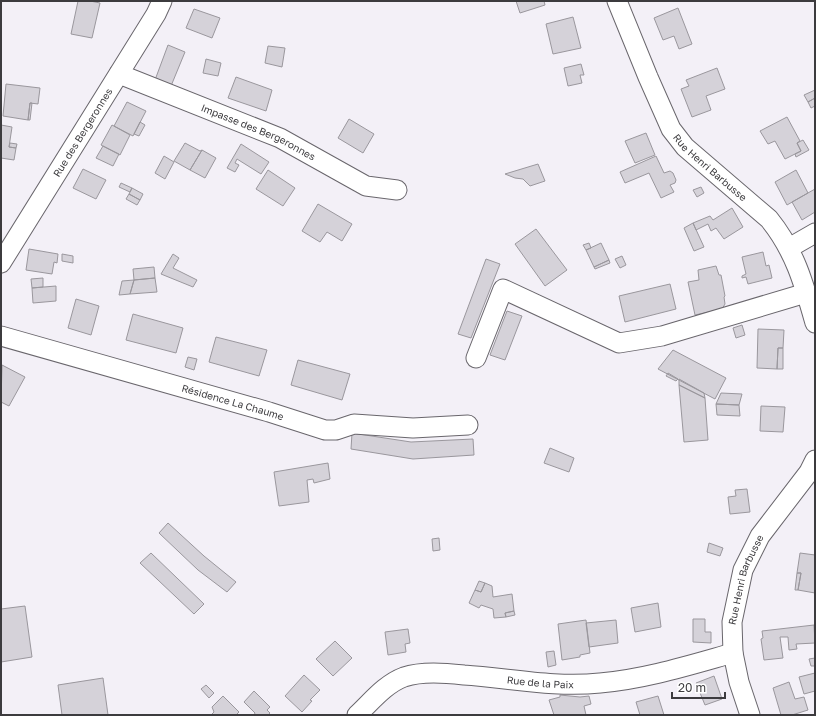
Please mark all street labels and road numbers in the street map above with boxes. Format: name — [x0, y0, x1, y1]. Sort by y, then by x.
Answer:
street label: Rue des Bergeronnes — [50, 86, 115, 179]
street label: Impasse des Bergeronnes — [199, 101, 318, 163]
street label: Rue Henri Barbusse — [671, 131, 749, 203]
street label: Résidence La Chaume — [180, 382, 286, 422]
street label: Rue Henri Barbusse — [726, 533, 766, 626]
street label: Rue de la Paix — [506, 673, 574, 690]

